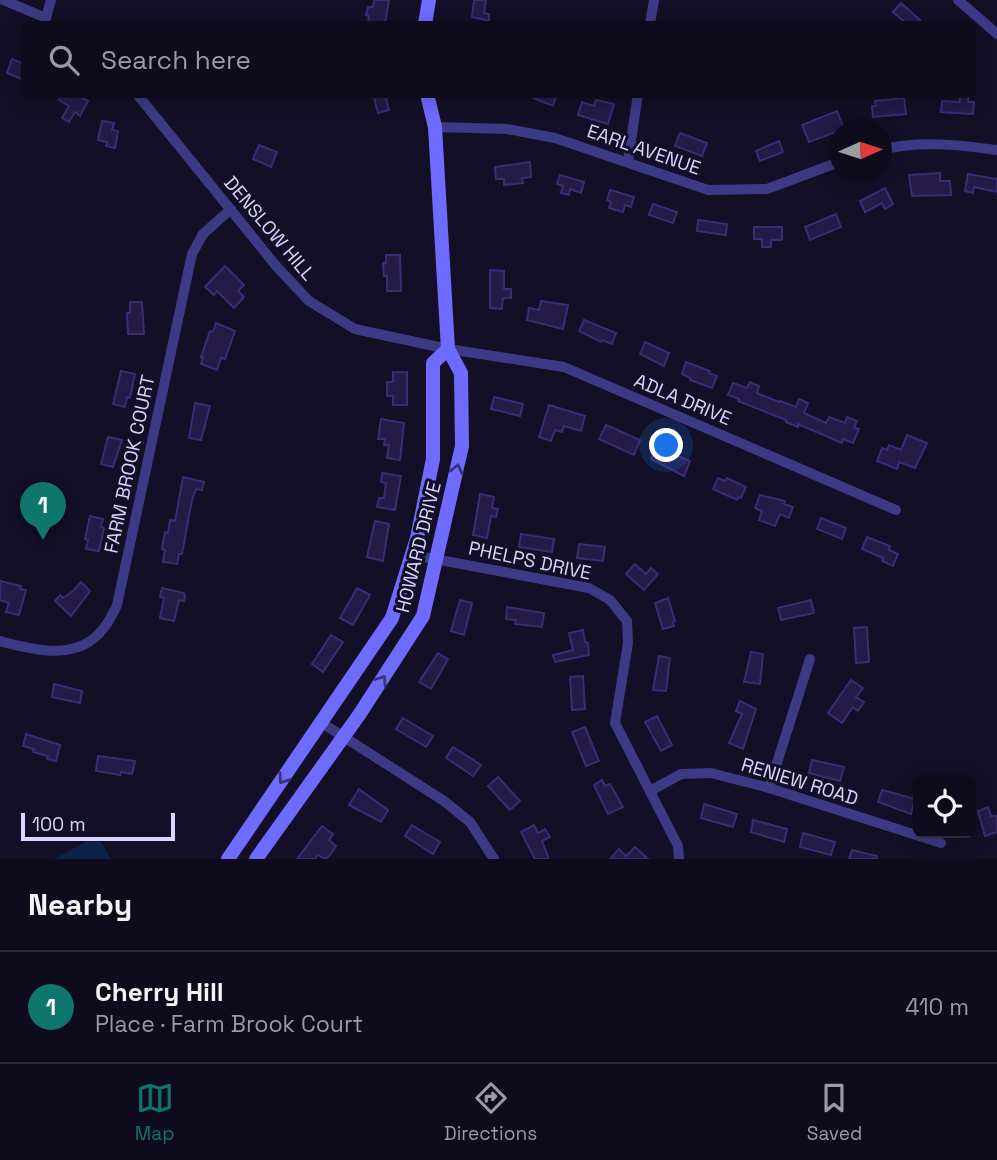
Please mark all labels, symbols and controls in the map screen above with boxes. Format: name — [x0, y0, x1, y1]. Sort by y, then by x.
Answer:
search box — [21, 21, 976, 98]
icon: search — [45, 41, 83, 79]
text: Search here — [101, 43, 251, 77]
street label: EARL AVENUE — [584, 118, 704, 181]
north arrow — [829, 119, 892, 182]
street label: DENSLOW HILL — [218, 171, 321, 286]
street label: ADLA DRIVE — [630, 368, 735, 431]
street label: FARM BROOK COURT — [98, 373, 161, 556]
your location — [649, 428, 683, 462]
one-way arrow — [449, 463, 464, 475]
street label: HOWARD DRIVE — [390, 479, 447, 615]
pin: 1 — [20, 482, 66, 540]
street label: PHELPS DRIVE — [466, 535, 593, 586]
one-way arrow — [374, 675, 387, 688]
street label: RENIEW ROAD — [738, 752, 861, 811]
one-way arrow — [278, 771, 291, 784]
map controls — [913, 775, 976, 838]
button: locate — [913, 775, 976, 838]
scale bar — [21, 810, 175, 842]
text: 100 m — [32, 812, 86, 837]
text: Nearby — [28, 885, 132, 924]
text: Cherry Hill — [95, 975, 224, 1009]
text: 1 — [46, 992, 56, 1022]
text: 410 m — [905, 992, 969, 1022]
text: Place · Farm Brook Court — [95, 1009, 363, 1039]
tab: Map — [135, 1079, 174, 1146]
tab: Directions — [444, 1079, 537, 1146]
tab: Saved — [807, 1079, 862, 1146]

